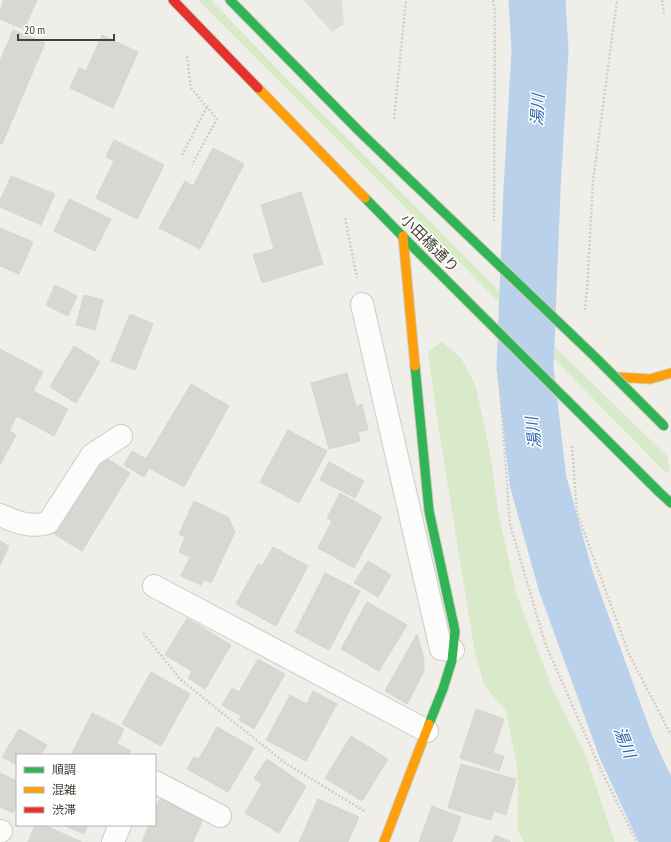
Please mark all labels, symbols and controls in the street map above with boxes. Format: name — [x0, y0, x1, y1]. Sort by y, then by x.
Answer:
scale bar — [18, 16, 114, 42]
text: 20 m — [24, 22, 45, 37]
water label: 湯川 — [526, 92, 548, 127]
street label: 小田橋通り — [397, 210, 463, 276]
water label: 湯川 — [521, 414, 545, 450]
water label: 湯川 — [610, 723, 641, 762]
legend — [16, 754, 156, 826]
text: 順調 — [52, 762, 76, 777]
text: 混雑 — [52, 782, 76, 797]
text: 渋滞 — [52, 802, 76, 817]

